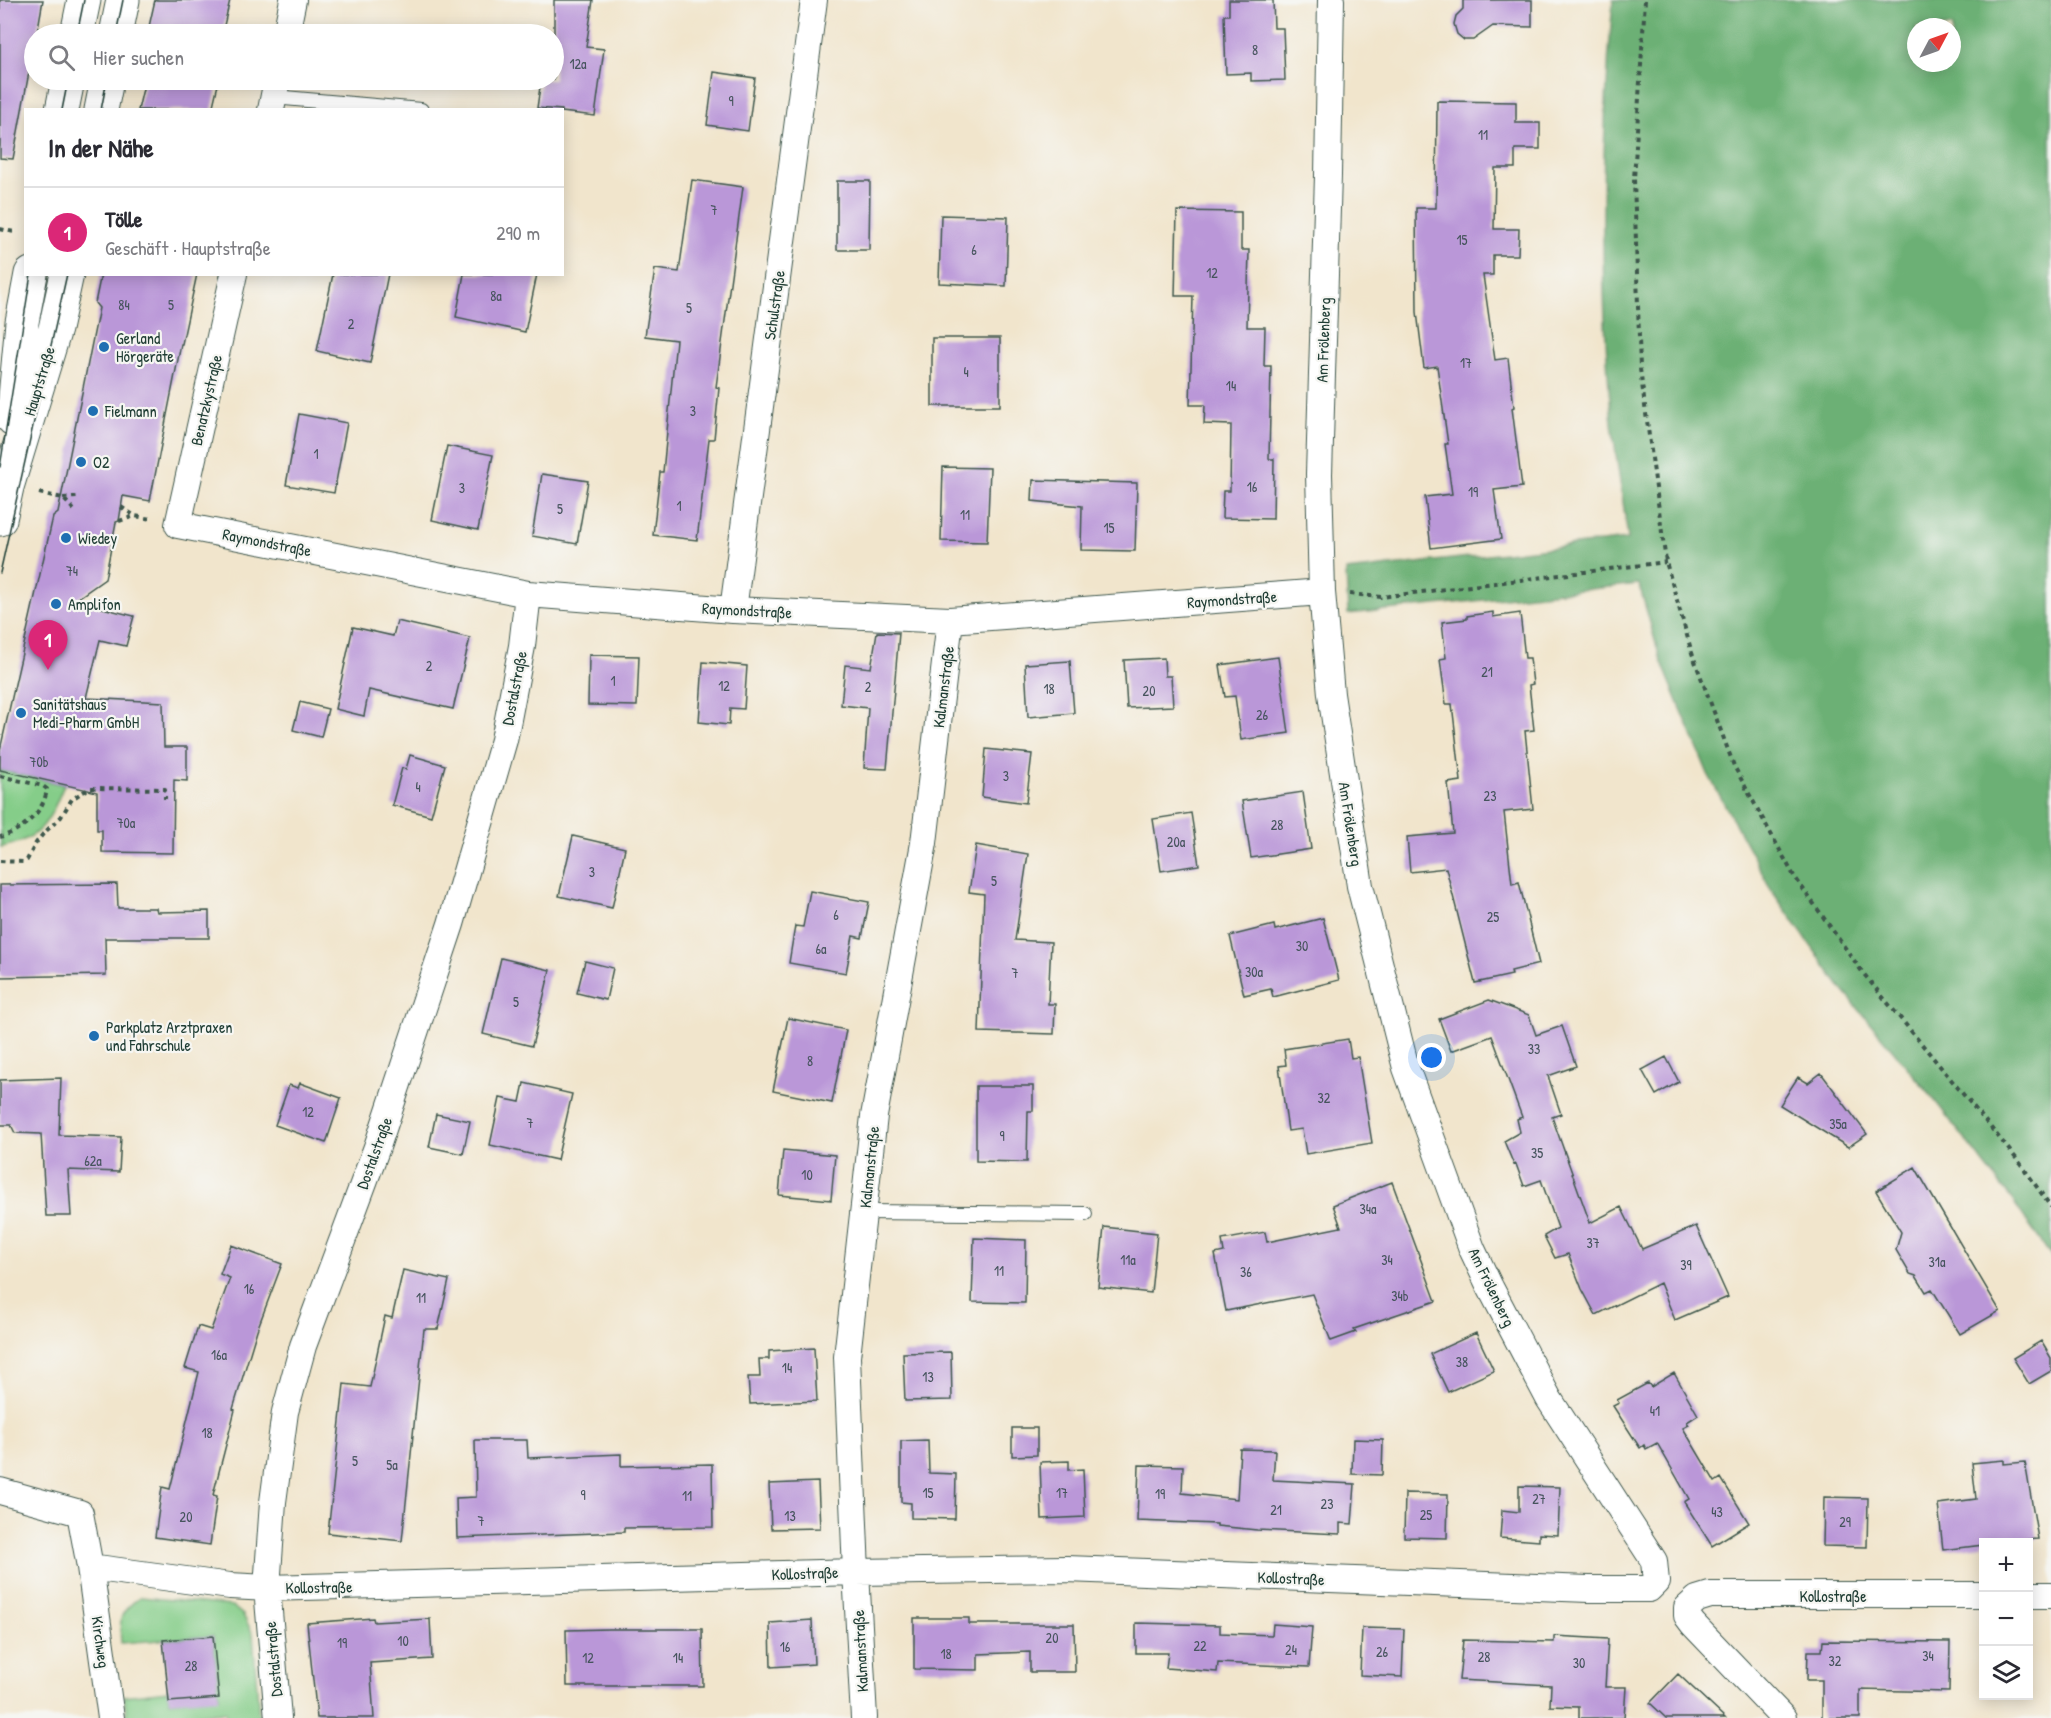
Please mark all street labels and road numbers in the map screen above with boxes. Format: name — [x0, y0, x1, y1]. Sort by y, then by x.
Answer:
street label: Schulstraße — [758, 268, 790, 341]
street label: Am Frölenberg — [1311, 297, 1335, 383]
street label: Hauptstraße — [18, 343, 60, 418]
street label: Benatzkystraße — [185, 352, 227, 448]
street label: Raymondstraße — [221, 523, 314, 562]
street label: Raymondstraße — [1186, 585, 1278, 613]
street label: Raymondstraße — [701, 597, 793, 623]
street label: Kalmanstraße — [927, 644, 959, 729]
street label: Dostalstraße — [496, 648, 532, 727]
street label: Am Frölenberg — [1333, 780, 1369, 868]
street label: Dostalstraße — [351, 1113, 397, 1192]
street label: Kalmanstraße — [854, 1124, 884, 1209]
street label: Am Frölenberg — [1463, 1244, 1521, 1330]
street label: Kollostraße — [771, 1561, 840, 1585]
street label: Kollostraße — [1257, 1566, 1326, 1590]
street label: Kollostraße — [285, 1575, 353, 1599]
street label: Kollostraße — [1799, 1585, 1867, 1607]
street label: Kalmanstraße — [847, 1609, 873, 1693]
street label: Kirchweg — [86, 1615, 116, 1669]
street label: Dostalstraße — [259, 1620, 287, 1697]

